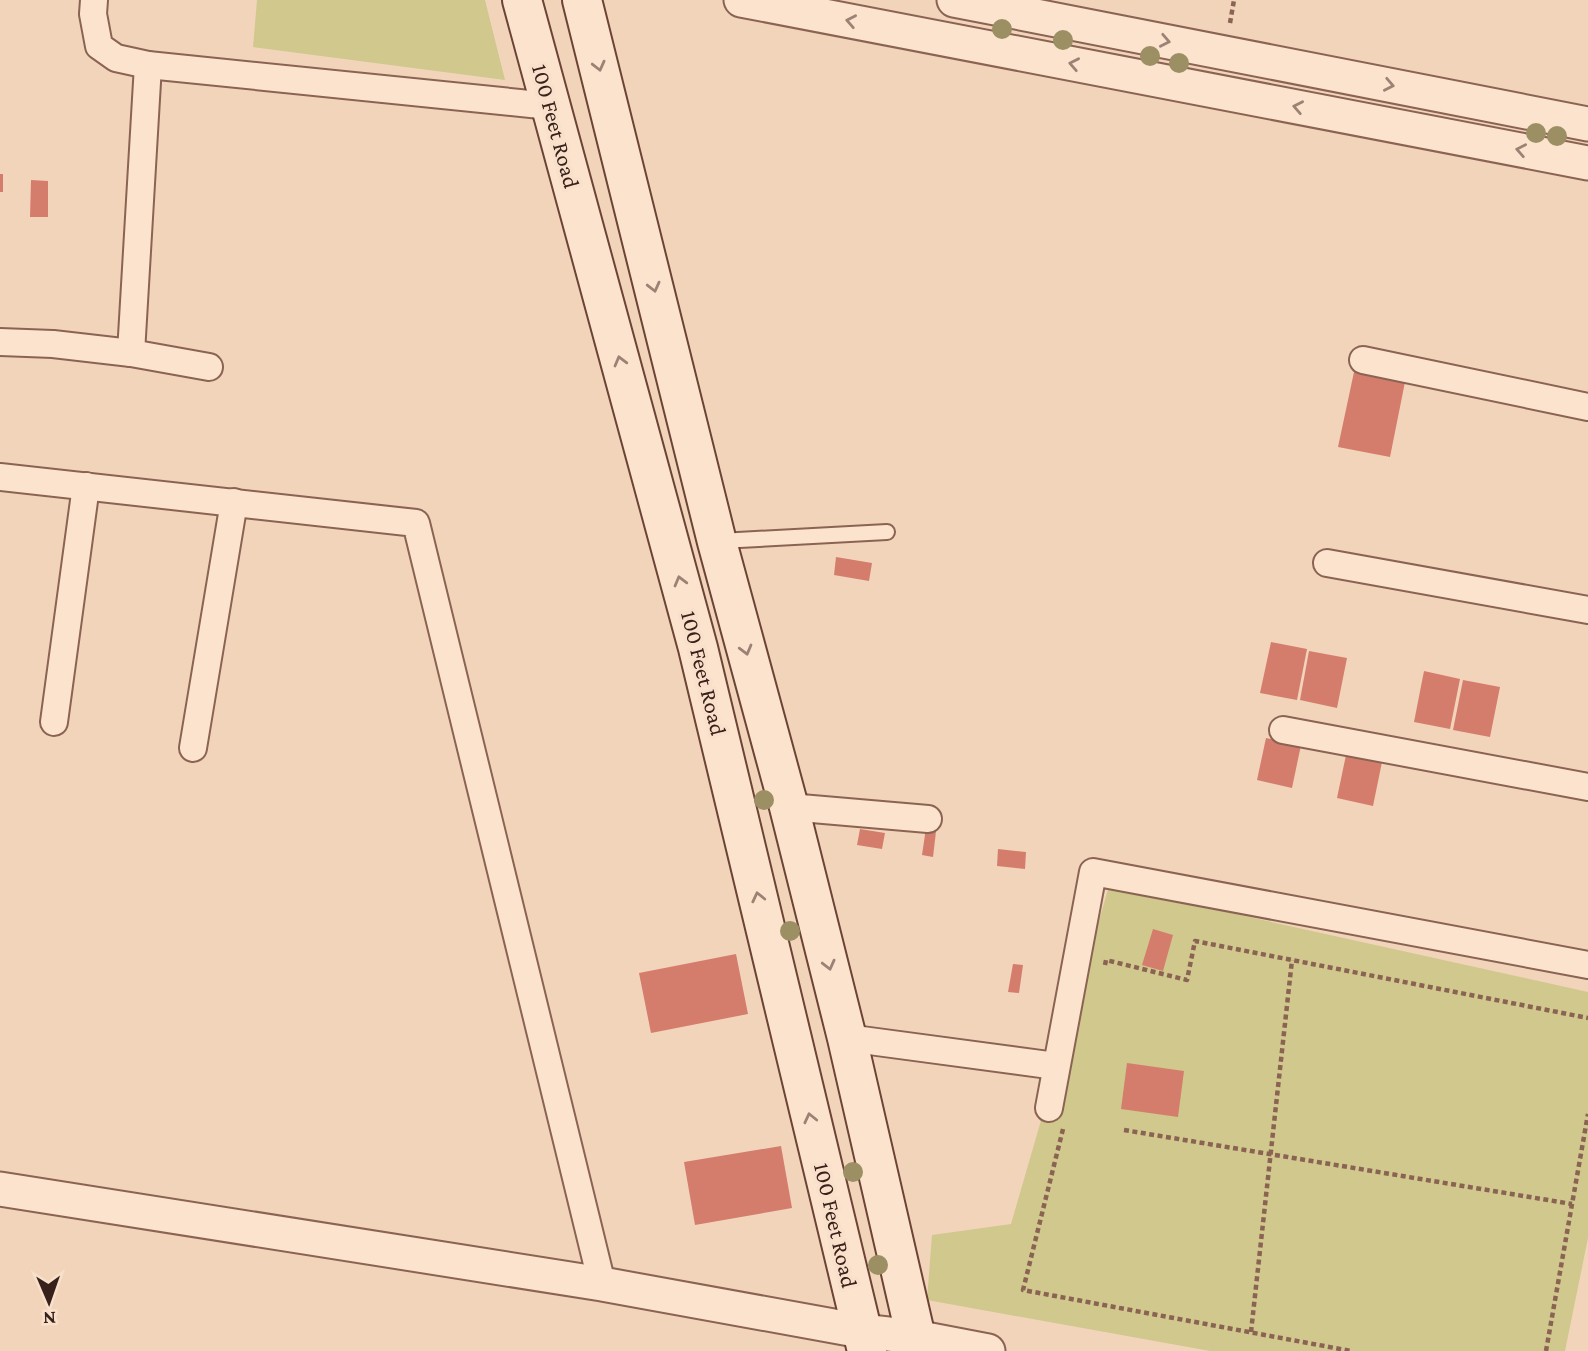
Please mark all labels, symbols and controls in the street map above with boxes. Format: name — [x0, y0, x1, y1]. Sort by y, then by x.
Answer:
one-way arrow — [845, 14, 857, 29]
one-way arrow — [1159, 33, 1171, 48]
one-way arrow — [1068, 57, 1080, 72]
one-way arrow — [591, 60, 605, 72]
street label: 100 Feet Road — [527, 61, 585, 191]
one-way arrow — [1383, 77, 1395, 92]
one-way arrow — [1292, 100, 1304, 115]
one-way arrow — [1515, 143, 1527, 158]
one-way arrow — [645, 281, 660, 293]
one-way arrow — [614, 355, 628, 367]
one-way arrow — [674, 575, 688, 587]
street label: 100 Feet Road — [676, 608, 732, 738]
one-way arrow — [738, 644, 753, 656]
one-way arrow — [752, 891, 766, 903]
one-way arrow — [821, 959, 835, 971]
one-way arrow — [804, 1112, 818, 1124]
street label: 100 Feet Road — [809, 1160, 863, 1290]
north arrow — [14, 1267, 84, 1337]
text: N — [43, 1308, 56, 1329]

